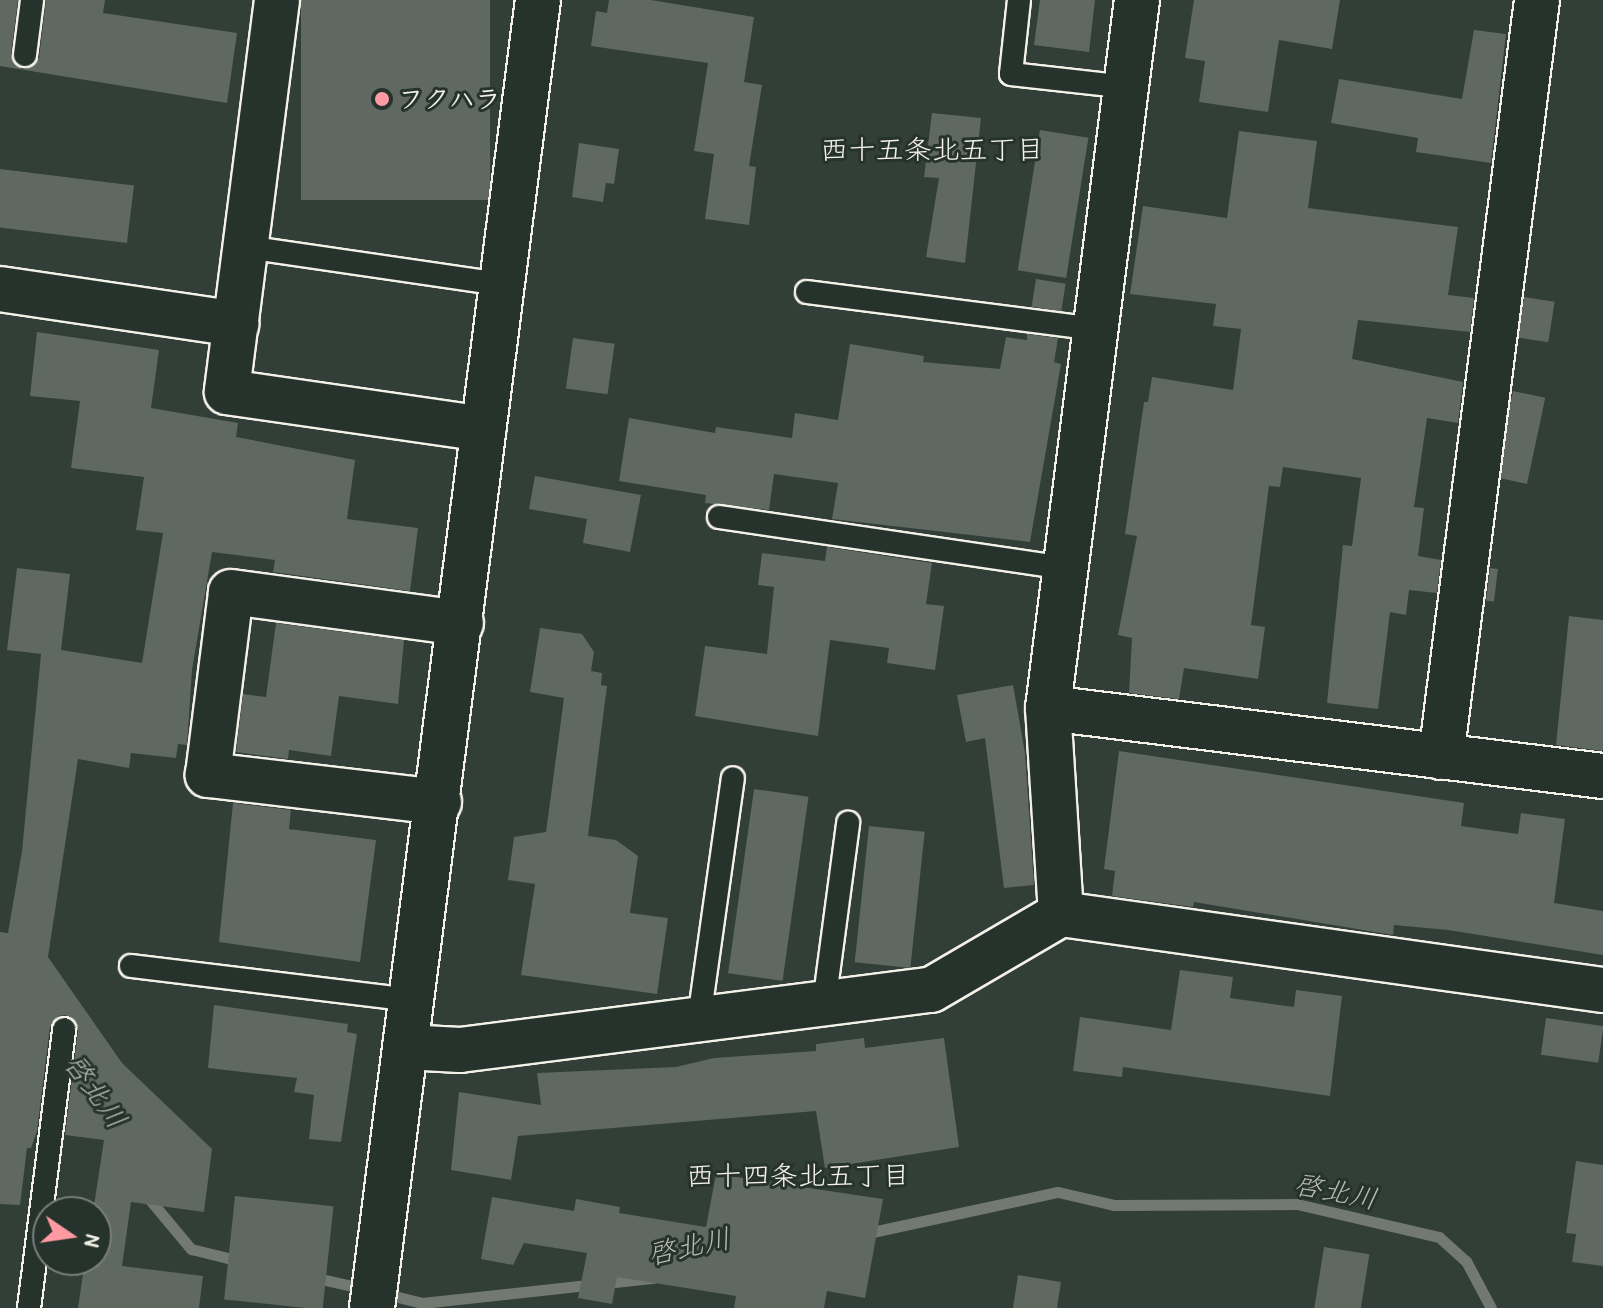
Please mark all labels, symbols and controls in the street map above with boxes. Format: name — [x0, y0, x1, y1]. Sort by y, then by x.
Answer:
place label: フクハラ — [398, 83, 502, 115]
marker: フクハラ — [373, 90, 391, 108]
district label: 西十五条北五丁目 — [820, 132, 1044, 166]
water label: 啓北川 — [58, 1047, 134, 1135]
district label: 西十四条北五丁目 — [686, 1158, 910, 1192]
water label: 啓北川 — [1292, 1166, 1380, 1216]
north arrow — [32, 1196, 112, 1276]
water label: 啓北川 — [644, 1221, 734, 1271]
text: N — [78, 1232, 109, 1250]

